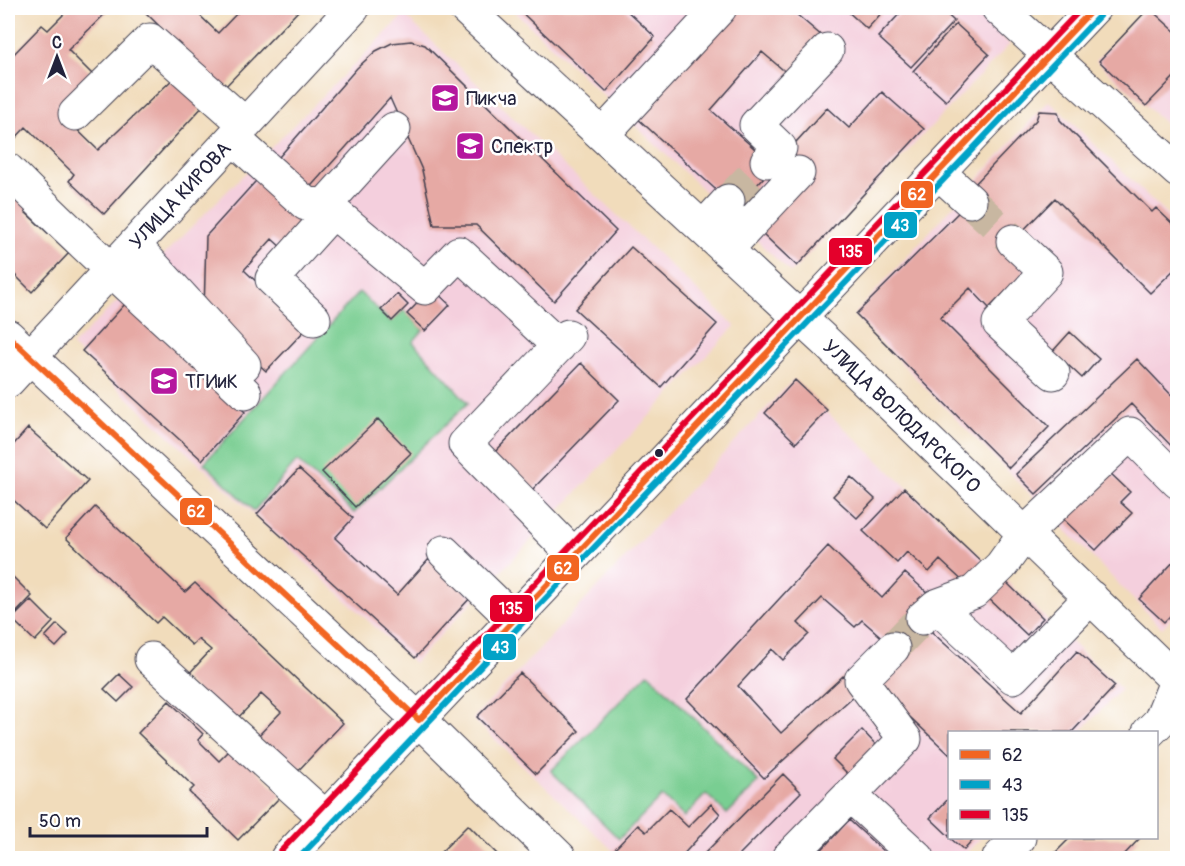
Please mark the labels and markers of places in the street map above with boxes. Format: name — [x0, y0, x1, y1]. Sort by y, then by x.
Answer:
school or university icon: Пикча — [429, 82, 461, 114]
place label: Пикча — [466, 86, 517, 111]
school or university icon: Спектр — [454, 130, 486, 162]
place label: Спектр — [491, 134, 553, 159]
school or university icon: ТГИиК — [148, 365, 180, 397]
place label: ТГИиК — [185, 369, 238, 394]
unlabelled marker — [653, 447, 665, 459]

